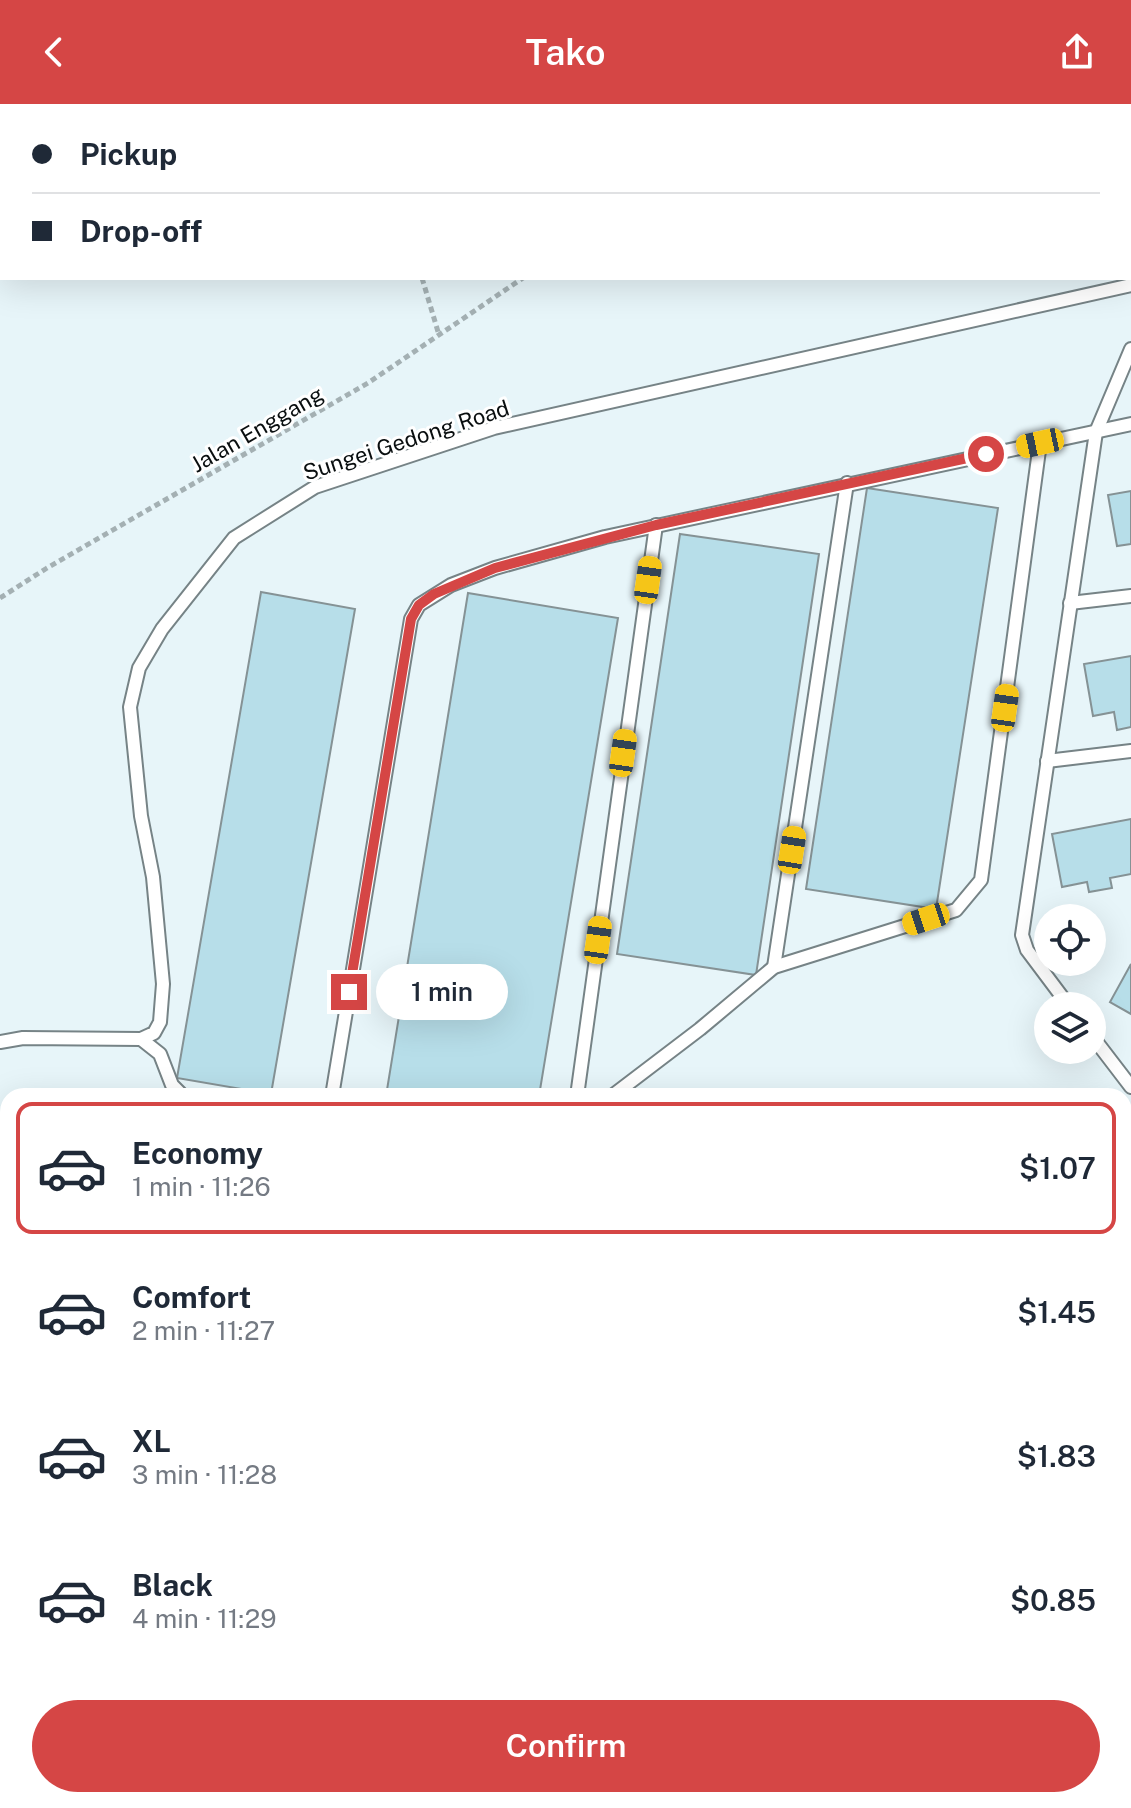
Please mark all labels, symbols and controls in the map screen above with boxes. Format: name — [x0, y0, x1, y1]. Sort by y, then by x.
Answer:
icon: back — [32, 30, 76, 74]
icon: share — [1055, 30, 1099, 74]
text: Tako — [525, 31, 606, 73]
text: Pickup — [80, 136, 177, 172]
text: Drop-off — [80, 213, 202, 249]
street label: Jalan Enggang — [186, 381, 328, 477]
street label: Sungei Gedong Road — [300, 394, 512, 486]
car — [1014, 426, 1066, 460]
route start — [968, 436, 1004, 472]
car — [633, 555, 663, 605]
car — [990, 683, 1020, 733]
car — [608, 728, 638, 778]
car — [776, 824, 808, 876]
car — [899, 900, 953, 938]
map controls — [1034, 904, 1106, 1064]
button: locate — [1034, 904, 1106, 976]
car — [583, 915, 613, 965]
callout: 1 min — [377, 964, 509, 1020]
route end — [331, 974, 367, 1010]
text: 1 min — [411, 976, 473, 1007]
button: layers — [1034, 992, 1106, 1064]
icon: car — [36, 1132, 108, 1204]
text: Economy — [132, 1135, 263, 1171]
text: $1.07 — [1019, 1150, 1096, 1186]
text: 1 min · 11:26 — [132, 1171, 271, 1202]
icon: car — [36, 1276, 108, 1348]
text: Comfort — [132, 1279, 251, 1315]
text: $1.45 — [1017, 1294, 1096, 1330]
text: 2 min · 11:27 — [132, 1315, 275, 1346]
icon: car — [36, 1420, 108, 1492]
text: XL — [132, 1423, 171, 1459]
text: $1.83 — [1017, 1438, 1096, 1474]
text: 3 min · 11:28 — [132, 1459, 277, 1490]
icon: car — [36, 1564, 108, 1636]
text: Black — [132, 1567, 213, 1603]
text: $0.85 — [1010, 1582, 1096, 1618]
text: 4 min · 11:29 — [132, 1603, 276, 1634]
button: Confirm — [32, 1700, 1100, 1792]

